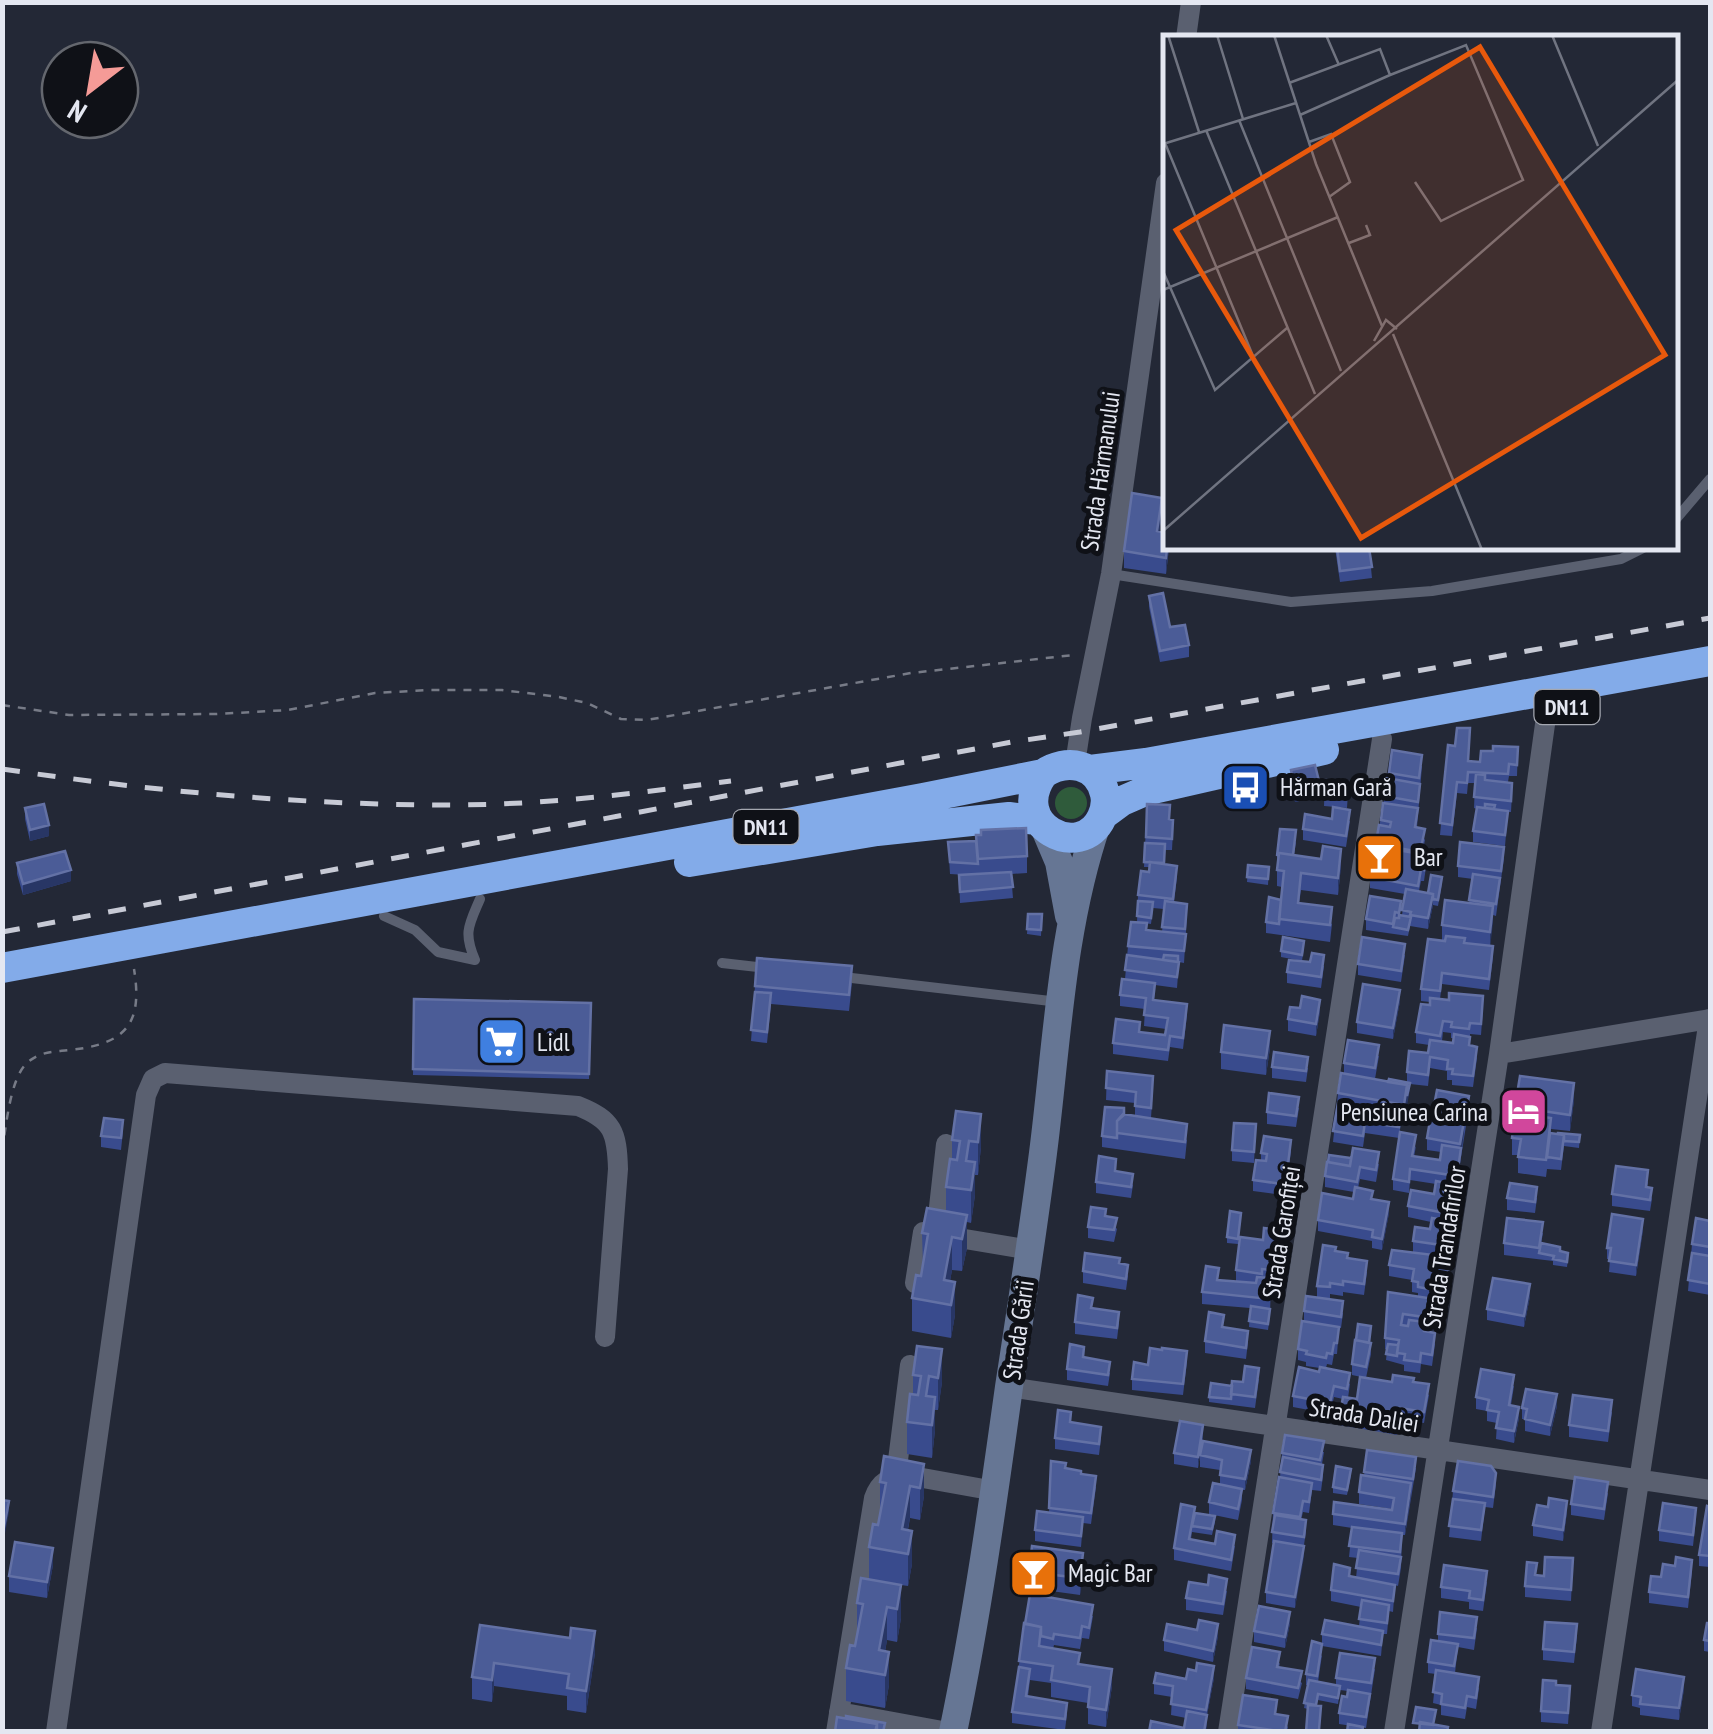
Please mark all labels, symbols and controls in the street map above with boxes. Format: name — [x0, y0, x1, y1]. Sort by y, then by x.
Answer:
inset map — [1163, 35, 1678, 550]
north arrow — [40, 40, 140, 140]
text: N — [61, 92, 93, 132]
street label: Strada Hărmanului — [1073, 389, 1127, 553]
road number: DN11 — [1534, 690, 1600, 724]
bus stop icon: Hărman Gară — [1219, 761, 1271, 813]
place label: Hărman Gară — [1280, 771, 1392, 803]
road number: DN11 — [734, 810, 798, 844]
bar icon: Bar — [1353, 831, 1405, 883]
place label: Bar — [1414, 841, 1443, 873]
supermarket icon: Lidl — [476, 1016, 528, 1068]
place label: Lidl — [537, 1026, 570, 1058]
hotel icon: Pensiunea Carina — [1497, 1086, 1549, 1138]
place label: Pensiunea Carina — [1340, 1096, 1488, 1128]
street label: Strada Garofiței — [1255, 1163, 1307, 1301]
street label: Strada Trandafirilor — [1415, 1163, 1473, 1331]
street label: Strada Gării — [995, 1278, 1041, 1382]
street label: Strada Daliei — [1307, 1391, 1421, 1439]
bar icon: Magic Bar — [1007, 1547, 1059, 1599]
place label: Magic Bar — [1068, 1557, 1153, 1589]

